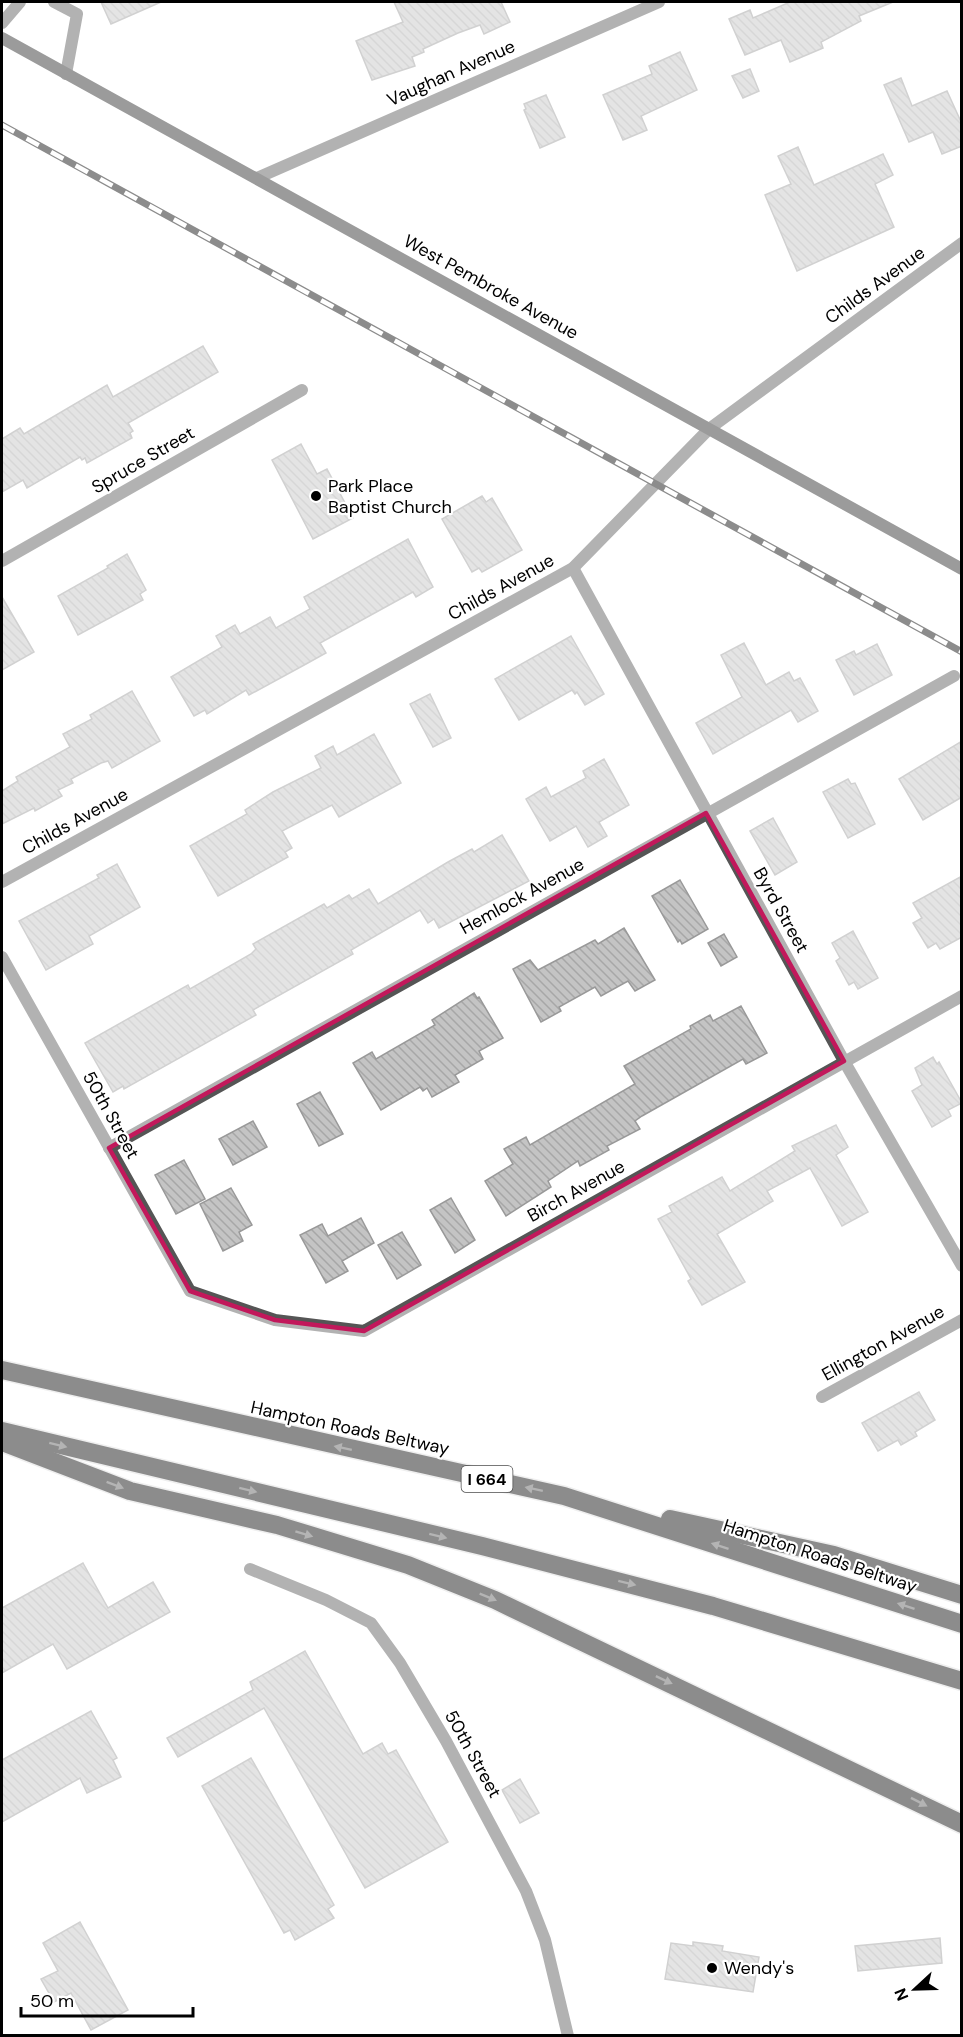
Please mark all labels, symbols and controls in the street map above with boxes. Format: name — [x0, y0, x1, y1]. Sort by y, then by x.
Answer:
street label: Vaughan Avenue — [383, 34, 519, 112]
street label: West Pembroke Avenue — [399, 229, 583, 345]
street label: Childs Avenue — [820, 241, 930, 329]
street label: Spruce Street — [87, 421, 199, 499]
place label: Park Place Baptist Church — [328, 474, 452, 519]
marker: Park Place Baptist Church — [309, 489, 323, 503]
street label: Childs Avenue — [444, 548, 558, 626]
street label: Childs Avenue — [18, 782, 132, 860]
street label: Hemlock Avenue — [456, 852, 588, 940]
street label: Byrd Street — [748, 863, 814, 957]
street label: 50th Street — [77, 1067, 145, 1163]
street label: Birch Avenue — [523, 1154, 629, 1228]
street label: Ellington Avenue — [817, 1299, 949, 1387]
street label: Hampton Roads Beltway — [249, 1395, 451, 1461]
one-way arrow — [49, 1440, 68, 1450]
one-way arrow — [334, 1442, 353, 1452]
road number: I 664 — [462, 1466, 512, 1492]
one-way arrow — [106, 1480, 124, 1490]
one-way arrow — [524, 1484, 543, 1493]
one-way arrow — [239, 1486, 257, 1496]
street label: Hampton Roads Beltway — [720, 1513, 920, 1599]
one-way arrow — [295, 1529, 313, 1539]
one-way arrow — [428, 1531, 447, 1541]
one-way arrow — [711, 1541, 729, 1550]
one-way arrow — [617, 1579, 636, 1589]
one-way arrow — [479, 1593, 497, 1602]
one-way arrow — [897, 1601, 915, 1610]
one-way arrow — [656, 1676, 673, 1685]
street label: 50th Street — [439, 1706, 507, 1802]
one-way arrow — [910, 1798, 927, 1807]
place label: Wendy's — [724, 1956, 794, 1980]
north arrow — [885, 1959, 945, 2019]
marker: Wendy's — [705, 1961, 719, 1975]
scale bar — [21, 1980, 194, 2018]
text: N — [890, 1985, 913, 2004]
text: 50 m — [30, 1989, 74, 2013]

